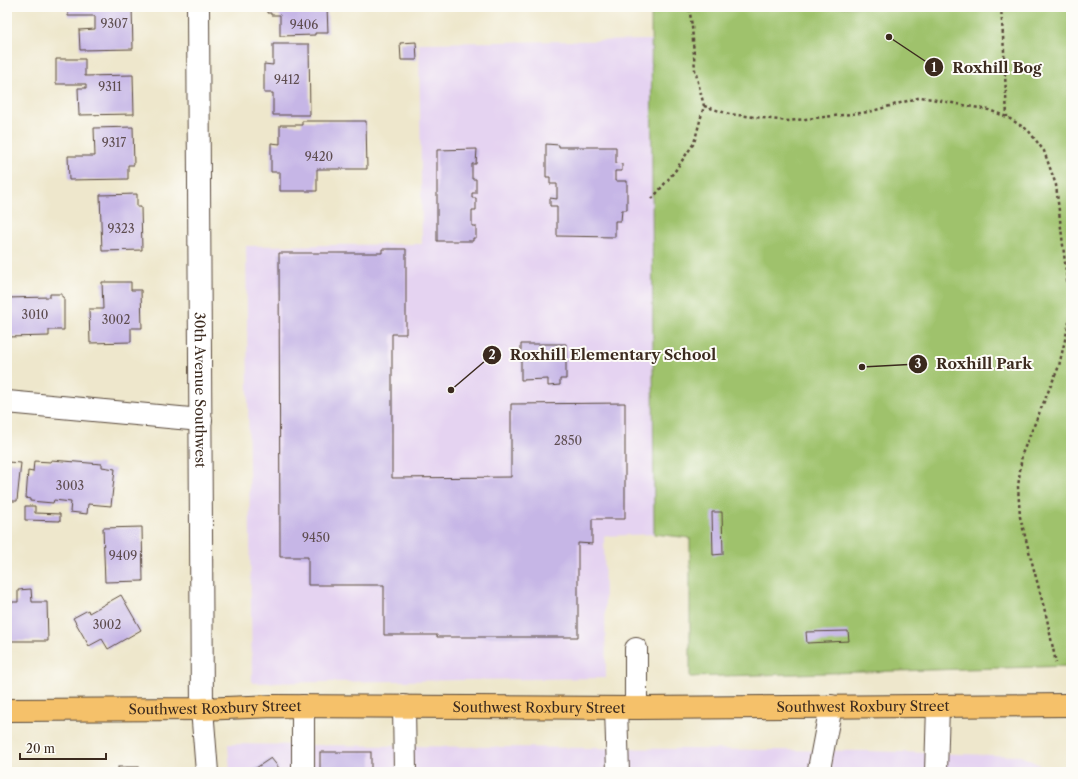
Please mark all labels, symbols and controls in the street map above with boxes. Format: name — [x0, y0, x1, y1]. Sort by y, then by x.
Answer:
house number: 9307 — [100, 16, 128, 31]
house number: 9406 — [290, 17, 318, 32]
callout: Roxhill Bog — [924, 54, 1050, 81]
text: Roxhill Bog — [952, 58, 1042, 77]
text: 1 — [931, 60, 937, 75]
house number: 9412 — [274, 72, 300, 87]
house number: 9311 — [98, 79, 122, 94]
house number: 9317 — [102, 135, 126, 150]
house number: 9420 — [305, 149, 333, 164]
house number: 9323 — [107, 221, 135, 236]
house number: 3010 — [22, 307, 48, 322]
house number: 3002 — [102, 312, 130, 327]
street label: 30th Avenue Southwest — [191, 312, 210, 468]
callout: Roxhill Elementary School — [482, 341, 725, 368]
text: Roxhill Elementary School — [510, 345, 716, 364]
text: 2 — [488, 347, 496, 362]
callout: Roxhill Park — [908, 350, 1040, 377]
text: Roxhill Park — [936, 354, 1033, 373]
text: 3 — [915, 356, 922, 371]
house number: 2850 — [554, 433, 582, 448]
house number: 3003 — [56, 478, 84, 493]
house number: 9450 — [302, 530, 330, 545]
house number: 9409 — [109, 548, 137, 563]
house number: 3002 — [93, 617, 121, 632]
street label: Southwest Roxbury Street — [128, 697, 302, 718]
street label: Southwest Roxbury Street — [776, 697, 950, 716]
street label: Southwest Roxbury Street — [452, 698, 626, 717]
scale bar — [20, 735, 106, 761]
text: 20 m — [26, 741, 55, 756]

